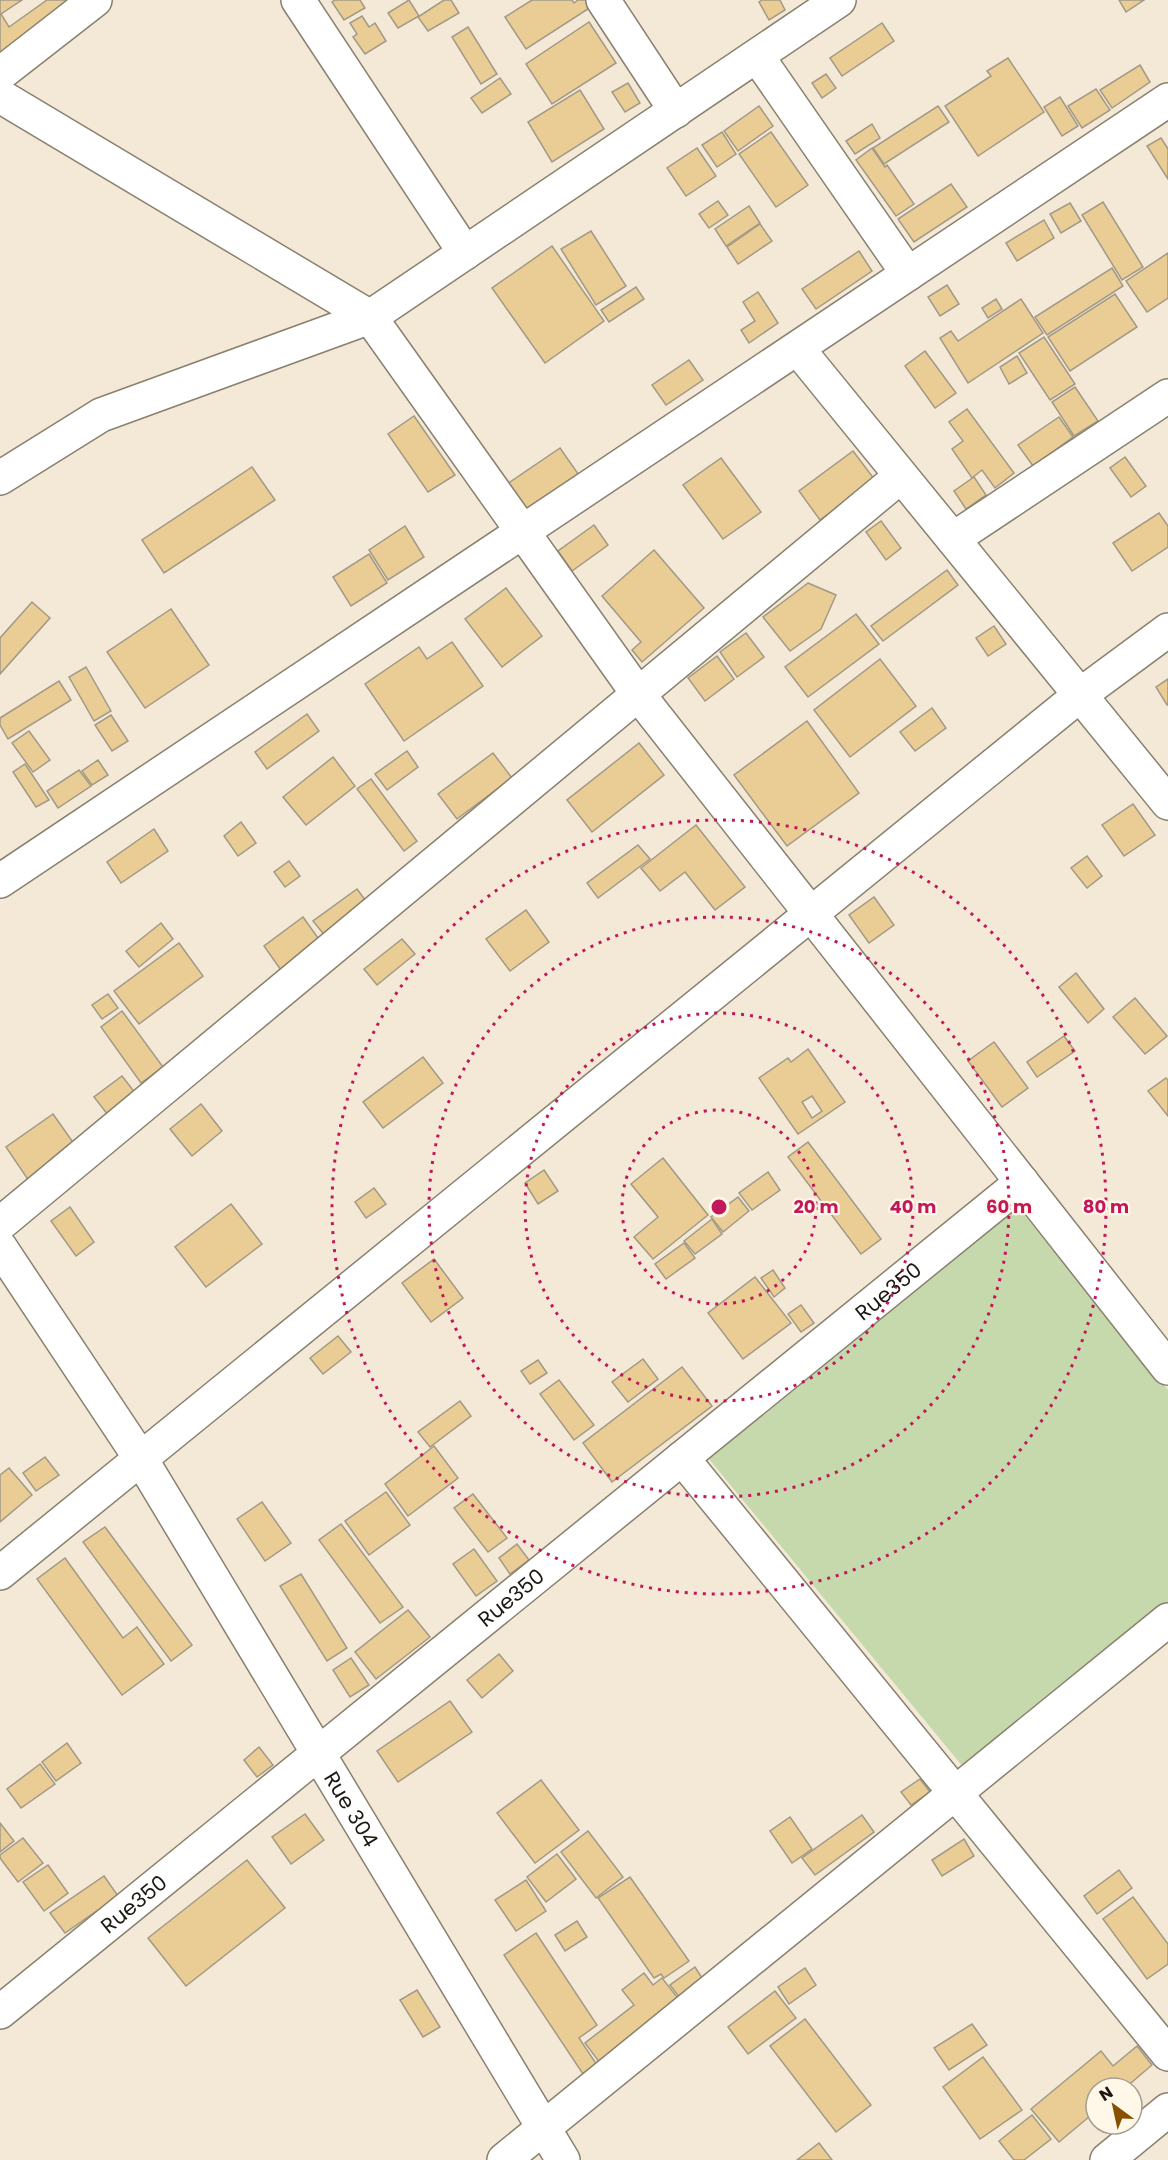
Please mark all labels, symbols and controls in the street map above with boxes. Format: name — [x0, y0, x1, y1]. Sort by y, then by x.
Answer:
text: 20 m — [794, 1194, 838, 1219]
text: 40 m — [890, 1194, 936, 1219]
text: 60 m — [986, 1194, 1032, 1219]
text: 80 m — [1083, 1194, 1129, 1219]
centre of rings — [709, 1197, 729, 1217]
street label: Rue350 — [849, 1255, 927, 1327]
street label: Rue350 — [471, 1561, 550, 1633]
street label: Rue 304 — [318, 1766, 386, 1852]
street label: Rue350 — [94, 1868, 173, 1939]
north arrow — [1084, 2076, 1144, 2136]
text: N — [1095, 2081, 1117, 2107]

